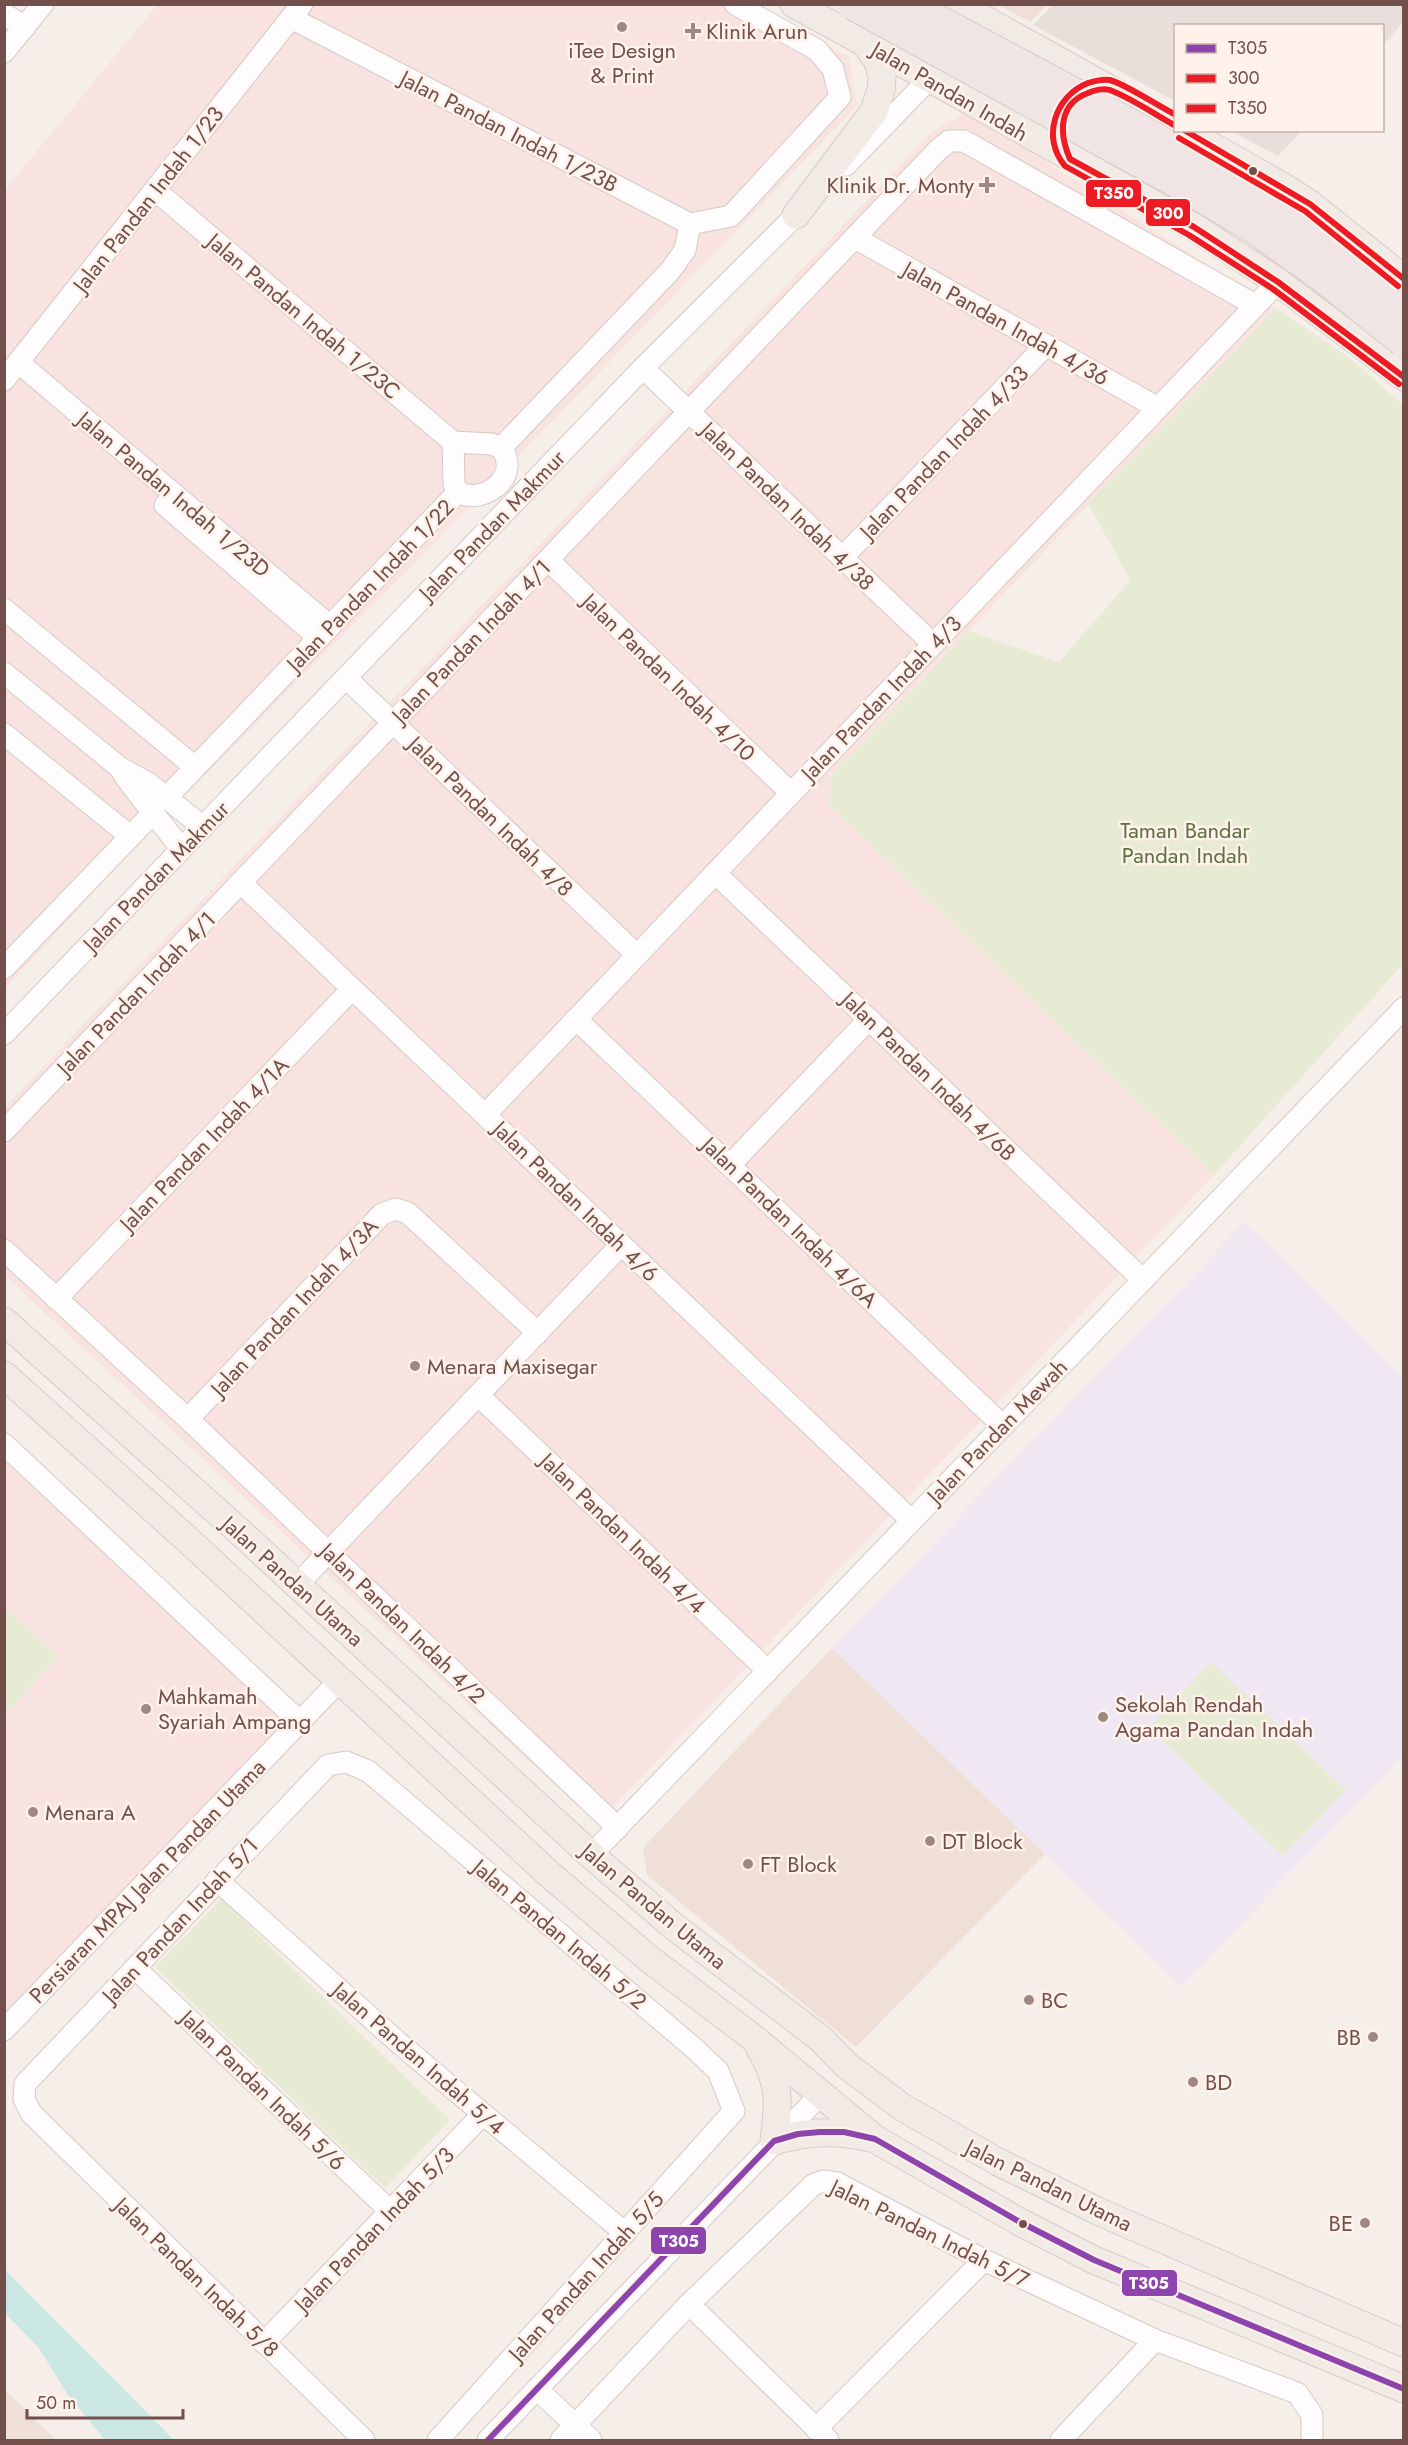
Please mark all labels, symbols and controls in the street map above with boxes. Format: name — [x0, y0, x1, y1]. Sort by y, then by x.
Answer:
place label: Klinik Arun — [706, 15, 808, 47]
marker: iTee Design & Print — [615, 20, 629, 34]
marker: Klinik Arun — [684, 22, 702, 40]
legend — [1174, 24, 1384, 132]
street label: Jalan Pandan Indah — [863, 32, 1034, 149]
place label: iTee Design & Print — [568, 34, 676, 91]
text: T305 — [1228, 35, 1267, 61]
street label: Jalan Pandan Indah 1/23B — [392, 61, 623, 200]
text: 300 — [1228, 65, 1260, 91]
text: T350 — [1228, 95, 1267, 121]
street label: Jalan Pandan Indah 1/23 — [63, 99, 231, 301]
unlabelled marker — [1247, 165, 1259, 177]
place label: Klinik Dr. Monty — [827, 169, 974, 201]
marker: Klinik Dr. Monty — [978, 176, 996, 194]
line badge: T350 — [1085, 179, 1142, 208]
text: T350 — [1094, 182, 1134, 205]
line badge: 300 — [1145, 198, 1191, 227]
text: 300 — [1152, 202, 1184, 225]
street label: Jalan Pandan Indah 1/23C — [198, 224, 408, 407]
street label: Jalan Pandan Indah 4/36 — [894, 251, 1115, 393]
street label: Jalan Pandan Indah 4/33 — [850, 358, 1036, 548]
street label: Jalan Pandan Indah 1/23D — [68, 402, 278, 585]
street label: Jalan Pandan Indah 4/38 — [692, 412, 882, 598]
street label: Jalan Pandan Makmur — [409, 442, 573, 610]
street label: Jalan Pandan Indah 1/22 — [277, 492, 461, 681]
street label: Jalan Pandan Indah 4/1 — [382, 552, 558, 732]
street label: Jalan Pandan Indah 4/10 — [573, 584, 763, 768]
street label: Jalan Pandan Indah 4/3 — [791, 608, 969, 790]
street label: Jalan Pandan Indah 4/8 — [399, 726, 581, 904]
street label: Jalan Pandan Makmur — [73, 793, 237, 961]
park label: Taman Bandar Pandan Indah — [1120, 814, 1250, 871]
street label: Jalan Pandan Indah 4/1 — [47, 904, 223, 1084]
street label: Jalan Pandan Indah 4/6B — [832, 982, 1023, 1168]
street label: Jalan Pandan Indah 4/1A — [110, 1049, 296, 1240]
street label: Jalan Pandan Indah 4/6 — [484, 1111, 666, 1289]
street label: Jalan Pandan Indah 4/6A — [693, 1127, 886, 1315]
street label: Jalan Pandan Indah 4/3A — [201, 1211, 385, 1405]
place label: Menara Maxisegar — [427, 1350, 598, 1382]
street label: Jalan Pandan Mewah — [917, 1351, 1075, 1513]
marker: Menara Maxisegar — [408, 1359, 422, 1373]
street label: Jalan Pandan Indah 4/4 — [531, 1443, 713, 1621]
street label: Jalan Pandan Utama — [212, 1506, 371, 1654]
street label: Jalan Pandan Indah 4/2 — [311, 1533, 493, 1711]
place label: Mahkamah Syariah Ampang — [158, 1680, 311, 1737]
place label: Sekolah Rendah Agama Pandan Indah — [1115, 1688, 1313, 1745]
marker: Mahkamah Syariah Ampang — [139, 1702, 153, 1716]
marker: Sekolah Rendah Agama Pandan Indah — [1096, 1710, 1110, 1724]
street label: Persiaran MPAJ Jalan Pandan Utama — [21, 1752, 273, 2010]
place label: Menara A — [45, 1796, 136, 1828]
marker: Menara A — [26, 1805, 40, 1819]
place label: DT Block — [942, 1825, 1023, 1857]
street label: Jalan Pandan Indah 5/1 — [92, 1830, 265, 2012]
street label: Jalan Pandan Utama — [572, 1833, 734, 1977]
marker: DT Block — [923, 1834, 937, 1848]
place label: FT Block — [760, 1848, 837, 1880]
street label: Jalan Pandan Indah 5/2 — [464, 1849, 654, 2017]
marker: FT Block — [741, 1857, 755, 1871]
street label: Jalan Pandan Indah 5/4 — [324, 1972, 512, 2142]
place label: BC — [1041, 1984, 1068, 2016]
marker: BC — [1022, 1993, 1036, 2007]
street label: Jalan Pandan Indah 5/6 — [171, 2000, 353, 2178]
place label: BB — [1336, 2021, 1361, 2053]
marker: BB — [1366, 2030, 1380, 2044]
place label: BD — [1205, 2066, 1232, 2098]
marker: BD — [1186, 2075, 1200, 2089]
street label: Jalan Pandan Utama — [958, 2129, 1138, 2239]
street label: Jalan Pandan Indah 5/3 — [285, 2139, 461, 2321]
street label: Jalan Pandan Indah 5/7 — [822, 2170, 1035, 2295]
street label: Jalan Pandan Indah 5/5 — [499, 2184, 671, 2370]
street label: Jalan Pandan Indah 5/8 — [105, 2188, 287, 2364]
place label: BE — [1329, 2207, 1353, 2239]
marker: BE — [1358, 2216, 1372, 2230]
unlabelled marker — [1017, 2218, 1029, 2230]
line badge: T305 — [650, 2226, 707, 2255]
text: T305 — [659, 2230, 699, 2253]
line badge: T305 — [1121, 2269, 1178, 2297]
text: T305 — [1129, 2272, 1169, 2295]
scale bar — [27, 2382, 183, 2420]
text: 50 m — [36, 2390, 76, 2416]

